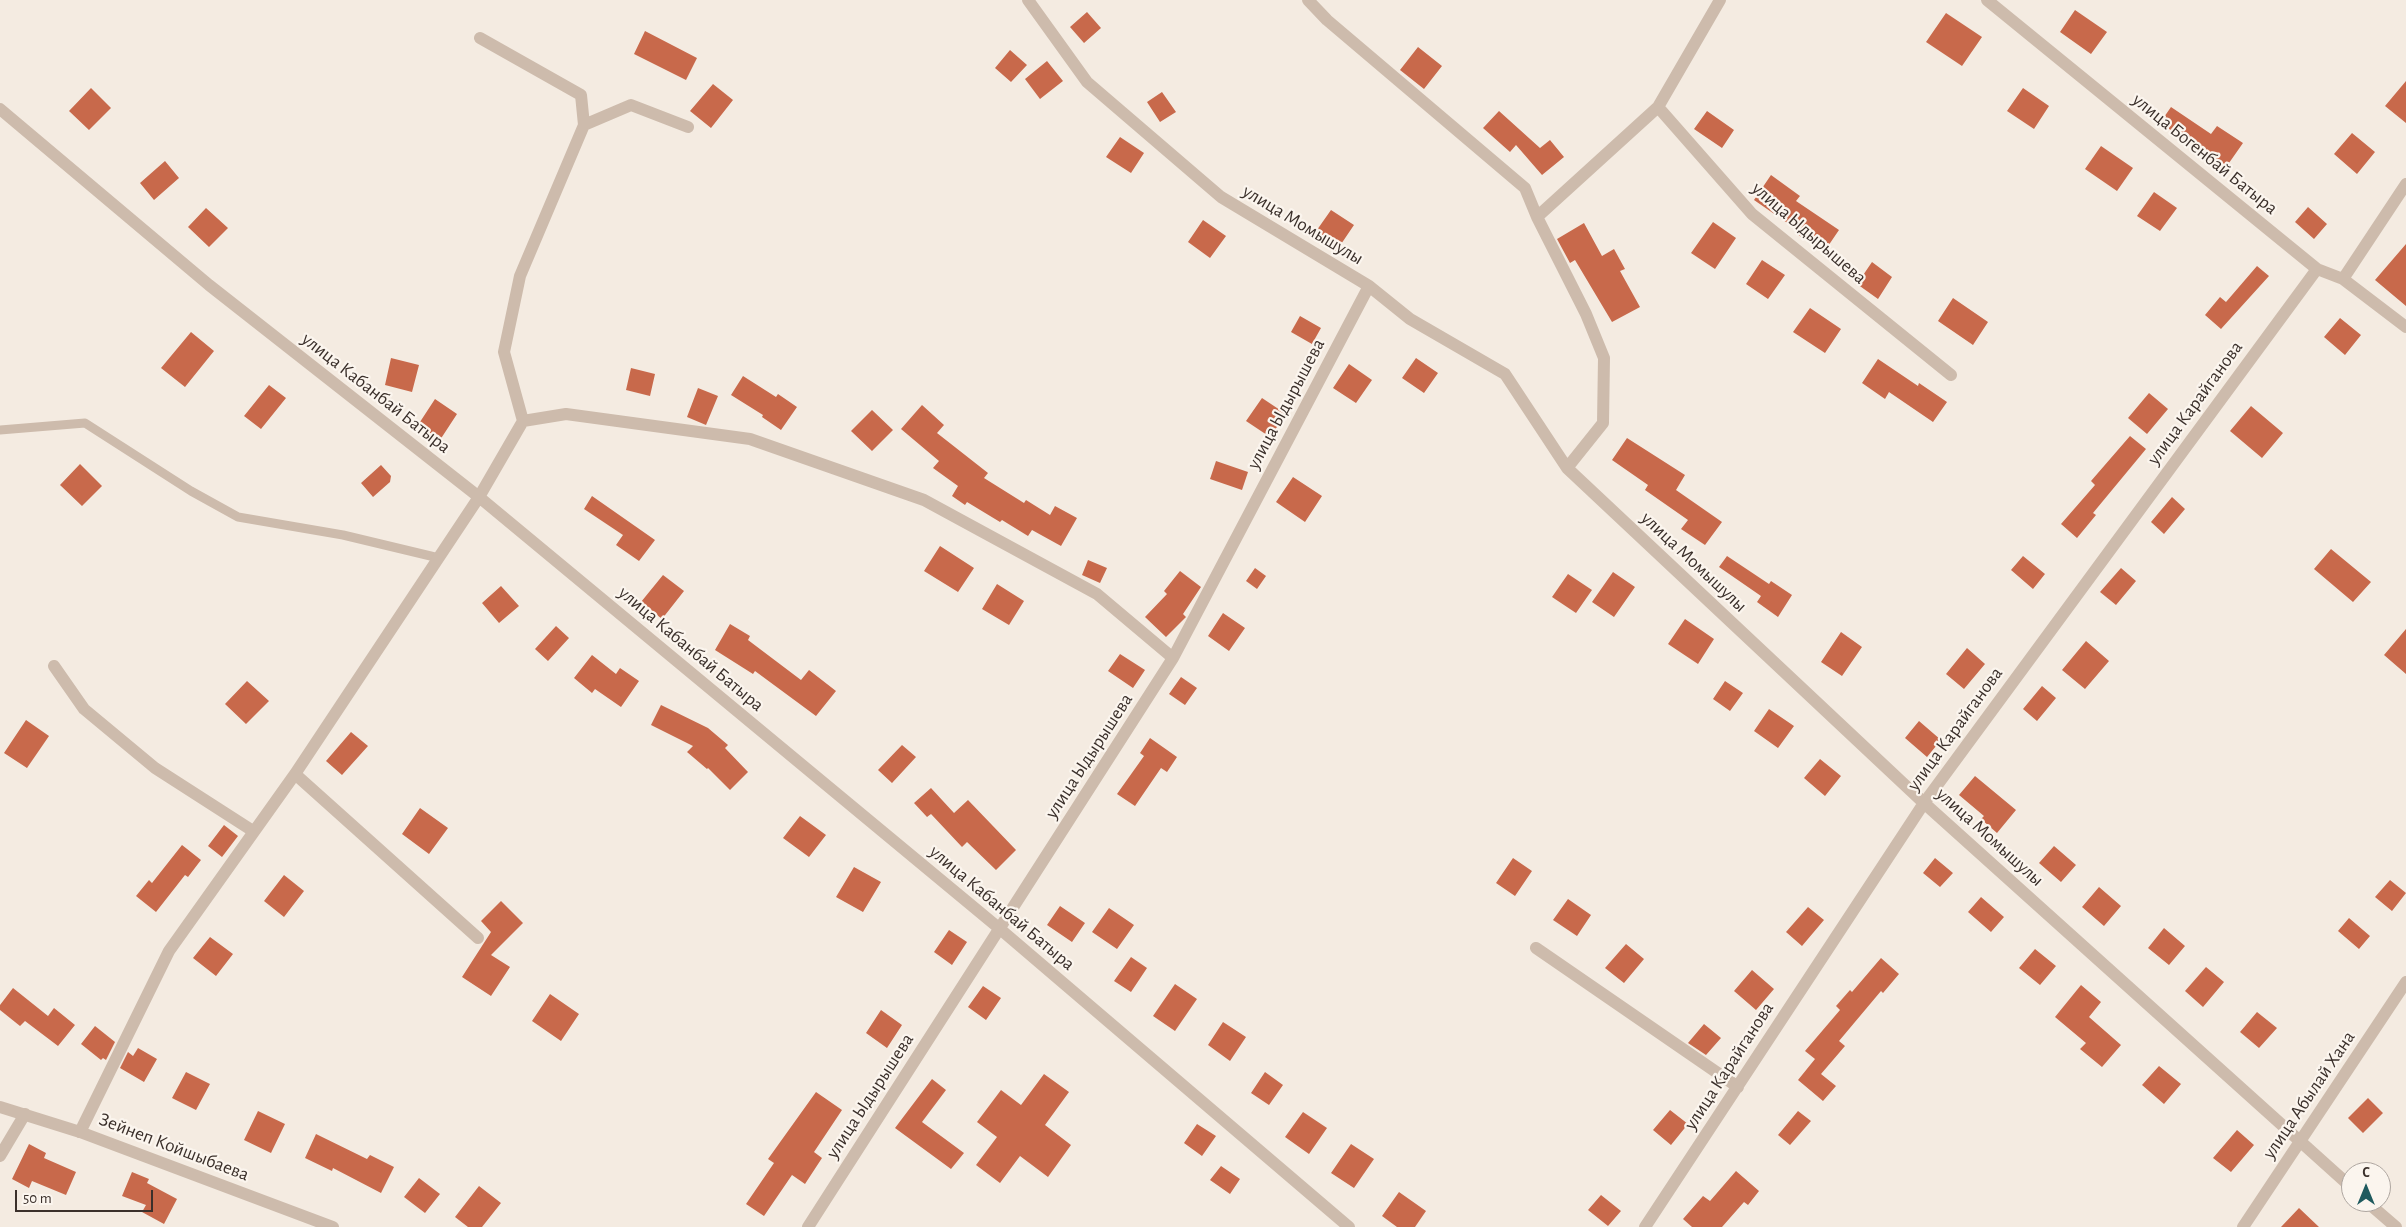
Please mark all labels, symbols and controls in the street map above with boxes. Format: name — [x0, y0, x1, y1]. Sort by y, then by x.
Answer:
street label: улица Богенбай Батыра — [2128, 88, 2282, 220]
street label: улица Ыдырышева — [1747, 177, 1871, 289]
street label: улица Момышулы — [1238, 180, 1368, 270]
street label: улица Кабанбай Батыра — [297, 328, 455, 458]
street label: улица Ыдырышева — [1242, 335, 1330, 473]
street label: улица Карайганова — [2142, 337, 2248, 469]
street label: улица Момышулы — [1636, 507, 1752, 617]
street label: улица Кабанбай Батыра — [614, 581, 768, 717]
street label: улица Карайганова — [1902, 663, 2008, 795]
street label: улица Ыдырышева — [1040, 689, 1138, 823]
street label: улица Момышулы — [1931, 783, 2049, 891]
street label: улица Кабанбай Батыра — [925, 840, 1079, 976]
street label: улица Карайганова — [1679, 998, 1779, 1134]
street label: улица Абылай Хана — [2258, 1027, 2360, 1163]
street label: улица Ыдырышева — [821, 1029, 919, 1163]
street label: Зейнеп Койшыбаева — [96, 1108, 252, 1186]
north arrow — [2341, 1162, 2391, 1212]
text: С — [2362, 1166, 2370, 1180]
scale bar — [18, 1180, 155, 1212]
text: 50 m — [23, 1191, 52, 1206]

